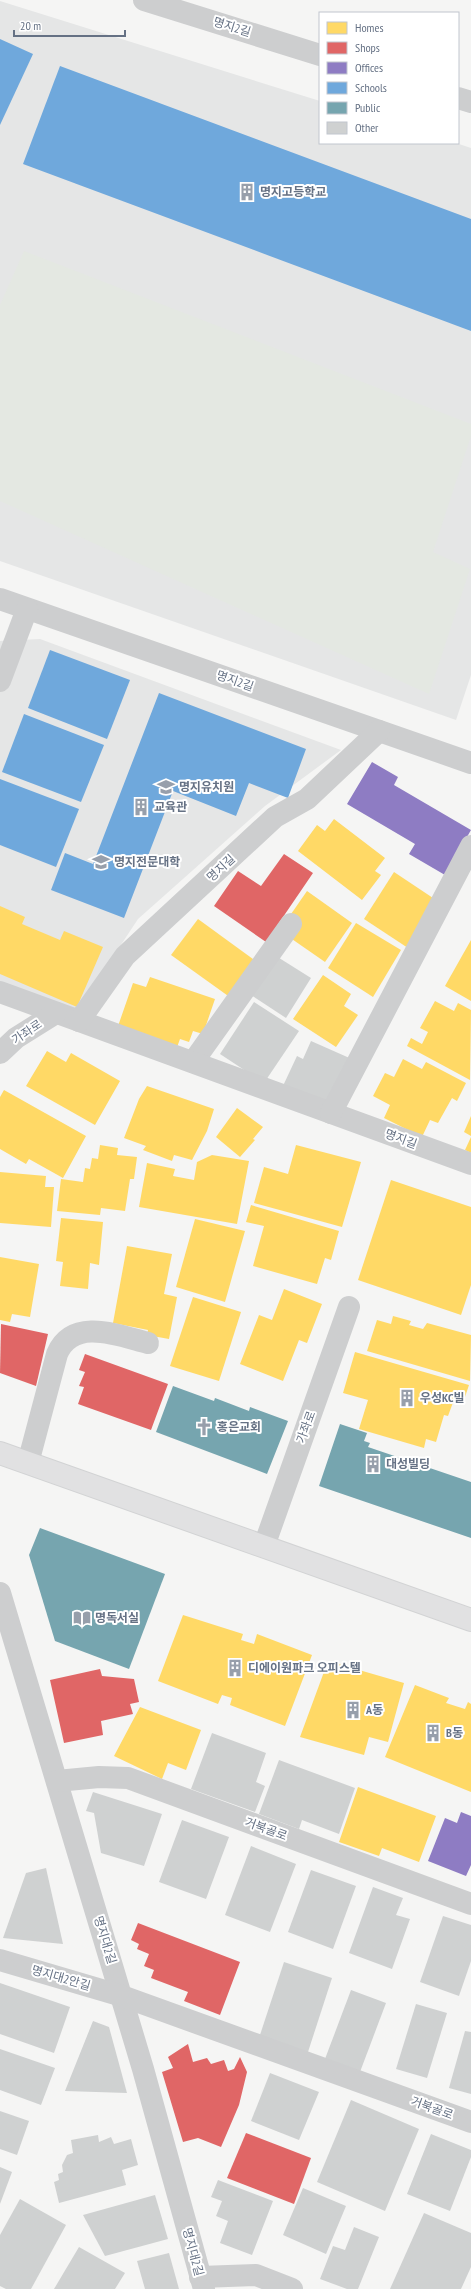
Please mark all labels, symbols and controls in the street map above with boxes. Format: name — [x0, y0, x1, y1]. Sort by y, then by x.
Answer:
scale bar — [14, 12, 125, 38]
legend — [319, 12, 459, 144]
street label: 명지2길 — [212, 14, 253, 39]
text: 20 m — [20, 18, 41, 33]
text: Homes — [355, 20, 383, 35]
text: Shops — [355, 40, 380, 55]
text: Offices — [355, 60, 383, 75]
text: Schools — [355, 80, 387, 95]
text: Public — [355, 100, 381, 115]
text: Other — [355, 120, 379, 135]
building icon: 명지고등학교 — [237, 182, 257, 202]
place label: 명지고등학교 — [260, 184, 326, 199]
street label: 명지2길 — [215, 667, 256, 694]
school or university icon: 명지유치원 — [156, 777, 176, 797]
place label: 명지유치원 — [179, 779, 234, 794]
building icon: 교육관 — [131, 797, 151, 817]
place label: 교육관 — [154, 799, 187, 814]
street label: 명지길 — [203, 851, 238, 884]
school or university icon: 명지전문대학 — [91, 852, 111, 872]
place label: 명지전문대학 — [114, 854, 180, 869]
street label: 가좌로 — [9, 1016, 45, 1047]
street label: 명지길 — [383, 1126, 419, 1151]
building icon: 우성KC빌 — [397, 1388, 417, 1408]
place label: 우성KC빌 — [420, 1390, 464, 1405]
street label: 가좌로 — [293, 1409, 318, 1445]
church icon: 홍은교회 — [194, 1417, 214, 1437]
place label: 홍은교회 — [217, 1419, 261, 1434]
building icon: 대성빌딩 — [363, 1454, 383, 1474]
place label: 대성빌딩 — [386, 1456, 430, 1471]
library icon: 명독서실 — [72, 1608, 92, 1628]
place label: 명독서실 — [95, 1610, 139, 1625]
building icon: 디에이원파크 오피스텔 — [225, 1658, 245, 1678]
place label: 디에이원파크 오피스텔 — [248, 1660, 361, 1675]
building icon: A동 — [343, 1700, 363, 1720]
place label: A동 — [365, 1702, 383, 1717]
building icon: B동 — [423, 1723, 443, 1743]
place label: B동 — [446, 1725, 463, 1740]
street label: 거북골로 — [243, 1814, 289, 1843]
street label: 명지대2길 — [91, 1914, 120, 1966]
street label: 명지대2안길 — [30, 1962, 92, 1993]
street label: 거북골로 — [409, 2093, 455, 2122]
street label: 명지대2길 — [180, 2226, 207, 2278]

